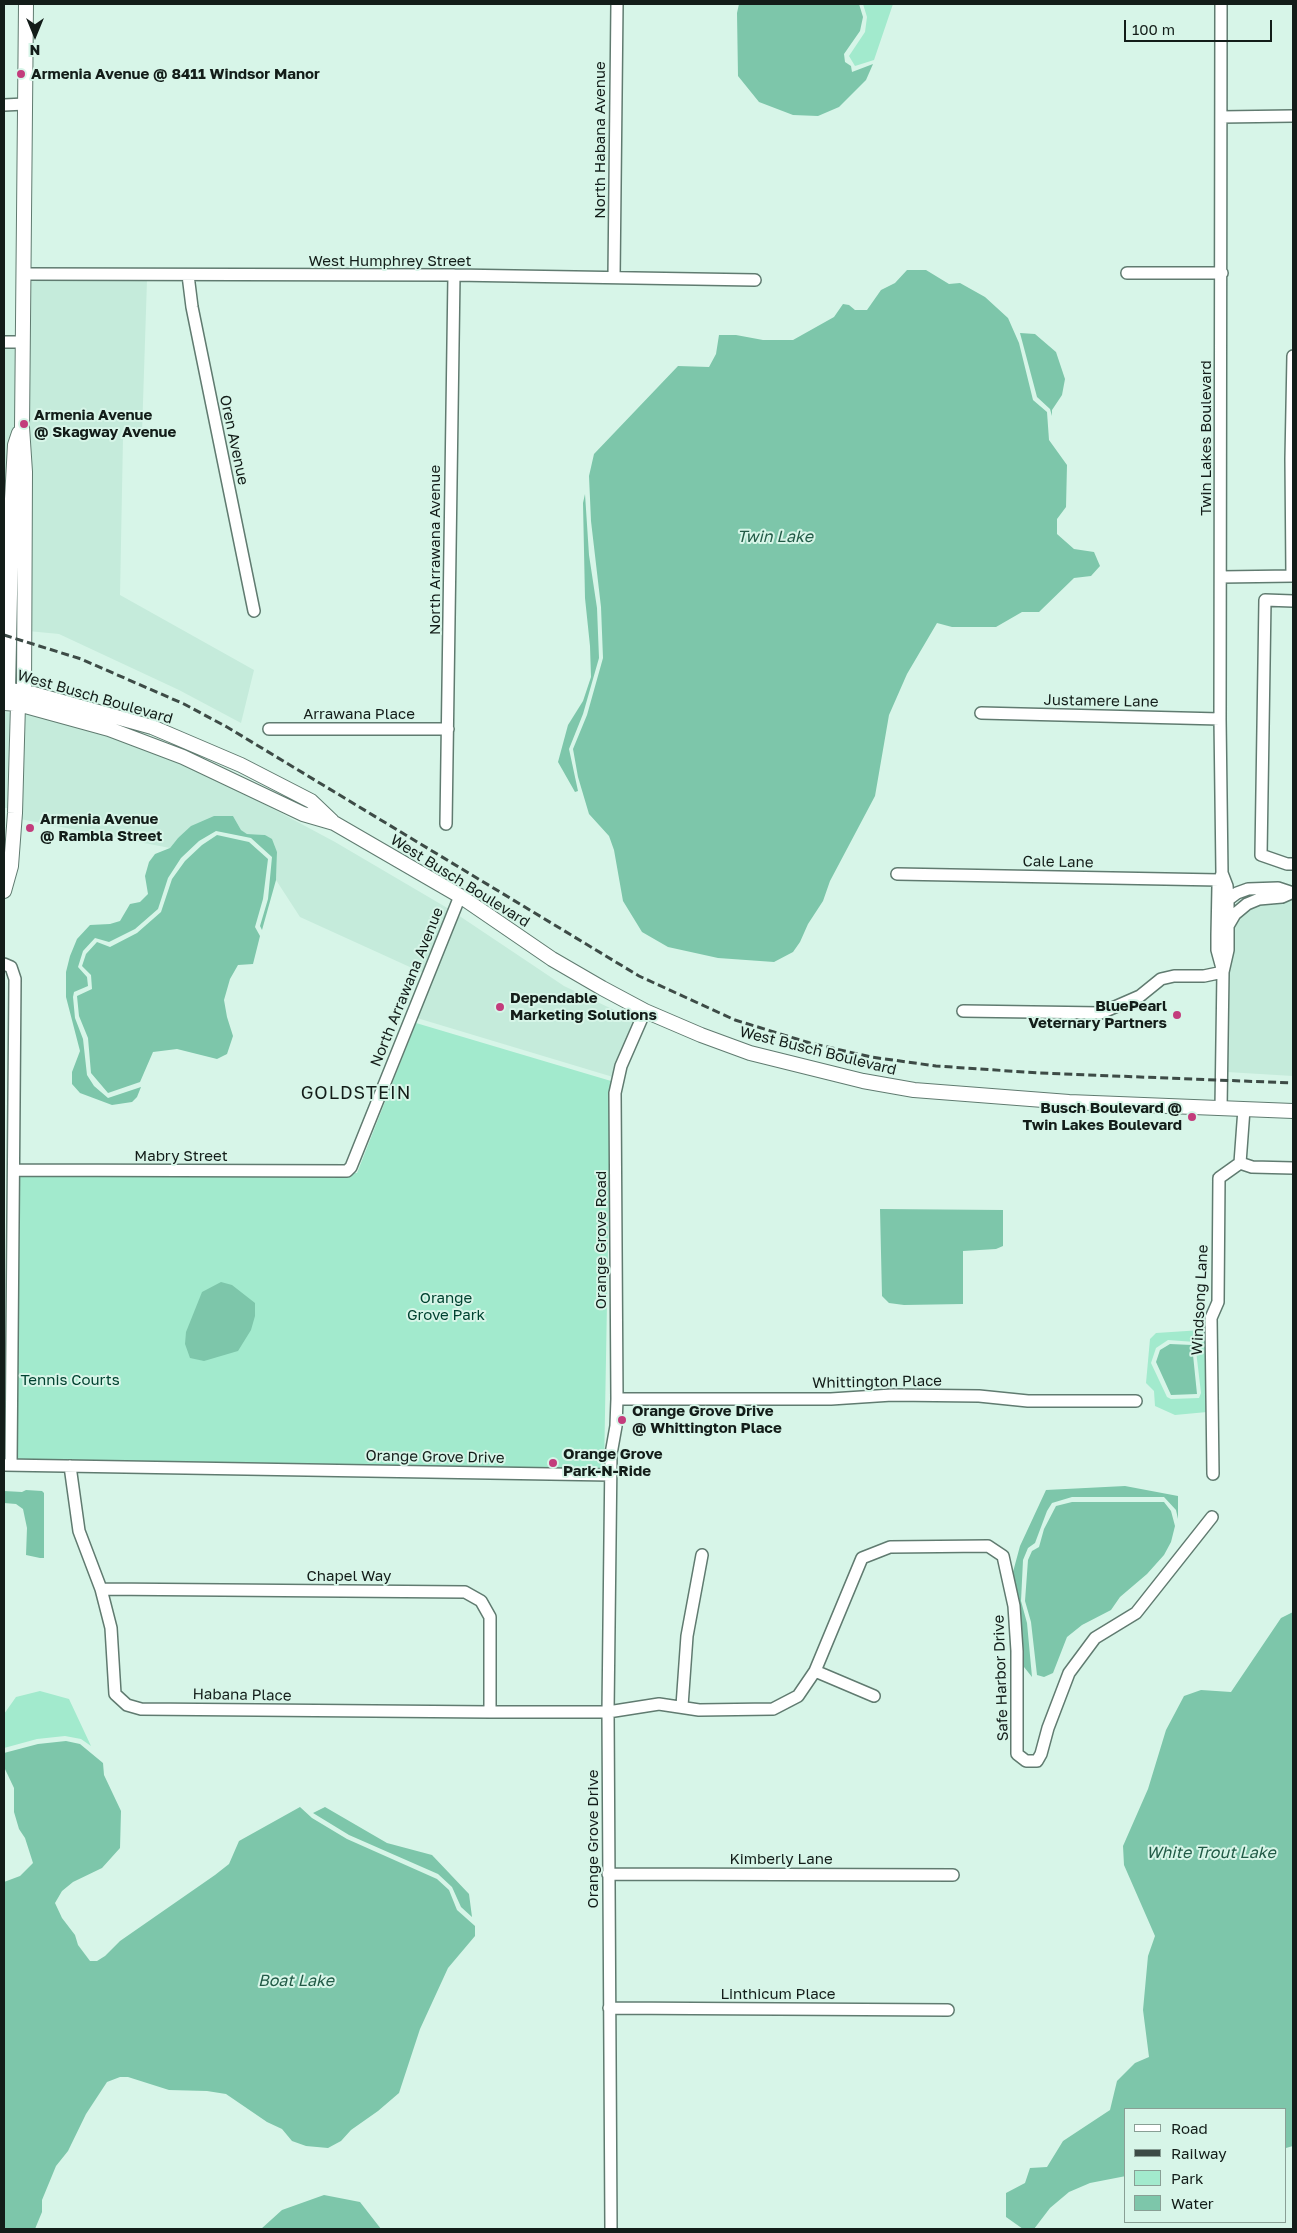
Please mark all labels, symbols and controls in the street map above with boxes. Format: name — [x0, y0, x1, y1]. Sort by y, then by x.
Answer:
north arrow — [10, 10, 60, 60]
scale bar — [1127, 10, 1274, 42]
text: 100 m — [1132, 20, 1175, 38]
text: N — [30, 42, 40, 59]
street label: North Habana Avenue — [591, 61, 609, 219]
place label: Armenia Avenue @ 8411 Windsor Manor — [31, 65, 320, 83]
marker: Armenia Avenue @ 8411 Windsor Manor — [15, 68, 27, 80]
street label: West Humphrey Street — [308, 252, 472, 270]
street label: Twin Lakes Boulevard — [1197, 360, 1215, 516]
street label: Oren Avenue — [216, 393, 252, 487]
place label: Armenia Avenue @ Skagway Avenue — [34, 406, 176, 441]
marker: Armenia Avenue @ Skagway Avenue — [18, 418, 30, 430]
street label: North Arrawana Avenue — [426, 465, 444, 635]
water label: Twin Lake — [737, 527, 813, 547]
street label: West Busch Boulevard — [15, 666, 175, 728]
street label: Justamere Lane — [1043, 691, 1159, 711]
street label: Arrawana Place — [303, 705, 415, 723]
place label: Armenia Avenue @ Rambla Street — [40, 810, 162, 845]
marker: Armenia Avenue @ Rambla Street — [24, 822, 36, 834]
street label: West Busch Boulevard — [387, 831, 533, 931]
street label: Cale Lane — [1022, 852, 1094, 872]
street label: North Arrawana Avenue — [367, 905, 447, 1069]
place label: Dependable Marketing Solutions — [510, 989, 657, 1024]
place label: BluePearl Veternary Partners — [1028, 997, 1167, 1032]
marker: Dependable Marketing Solutions — [494, 1001, 506, 1013]
marker: BluePearl Veternary Partners — [1171, 1009, 1183, 1021]
street label: West Busch Boulevard — [738, 1023, 898, 1079]
district label: GOLDSTEIN — [300, 1082, 412, 1104]
place label: Busch Boulevard @ Twin Lakes Boulevard — [1022, 1099, 1182, 1134]
marker: Busch Boulevard @ Twin Lakes Boulevard — [1186, 1111, 1198, 1123]
street label: Mabry Street — [134, 1147, 228, 1165]
street label: Orange Grove Road — [592, 1171, 610, 1309]
street label: Windsong Lane — [1188, 1244, 1212, 1356]
park label: Orange Grove Park — [407, 1289, 485, 1324]
park label: Tennis Courts — [20, 1371, 120, 1389]
street label: Whittington Place — [812, 1372, 942, 1392]
place label: Orange Grove Drive @ Whittington Place — [632, 1402, 782, 1437]
marker: Orange Grove Drive @ Whittington Place — [616, 1414, 628, 1426]
place label: Orange Grove Park-N-Ride — [563, 1445, 663, 1480]
street label: Orange Grove Drive — [365, 1447, 505, 1467]
marker: Orange Grove Park-N-Ride — [547, 1457, 559, 1469]
street label: Chapel Way — [307, 1567, 391, 1585]
street label: Safe Harbor Drive — [990, 1614, 1012, 1742]
street label: Habana Place — [192, 1685, 292, 1705]
street label: Orange Grove Drive — [584, 1770, 602, 1908]
water label: White Trout Lake — [1146, 1843, 1276, 1863]
street label: Kimberly Lane — [729, 1850, 833, 1868]
water label: Boat Lake — [258, 1971, 334, 1991]
street label: Linthicum Place — [720, 1985, 836, 2003]
legend — [1124, 2108, 1287, 2223]
text: Road — [1171, 2119, 1208, 2137]
text: Railway — [1171, 2144, 1227, 2162]
text: Park — [1171, 2169, 1203, 2187]
text: Water — [1171, 2194, 1214, 2212]

